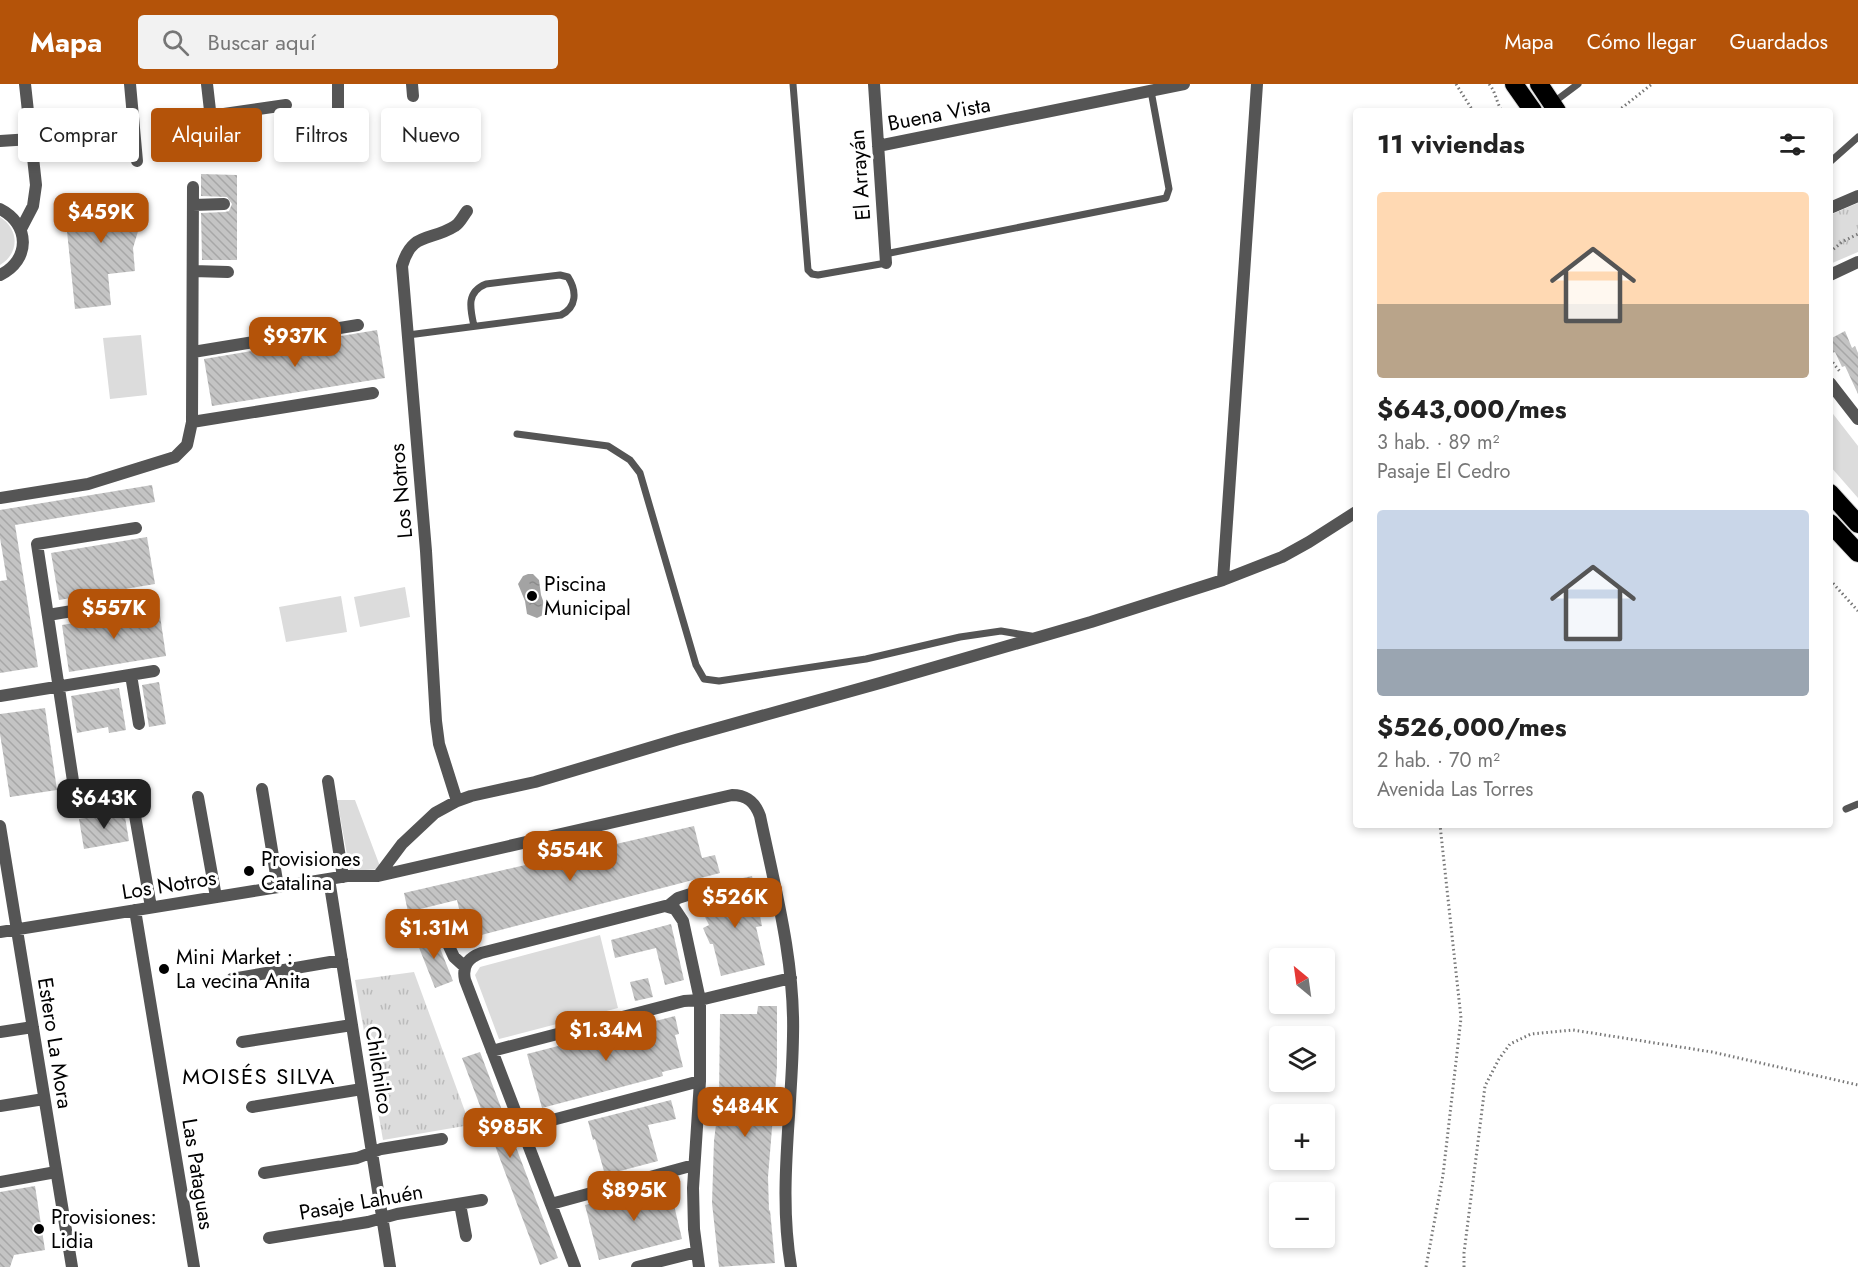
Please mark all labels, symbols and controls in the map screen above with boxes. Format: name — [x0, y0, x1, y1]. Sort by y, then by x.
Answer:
search box — [138, 15, 558, 69]
text: Mapa — [30, 22, 102, 63]
icon: search — [159, 26, 192, 59]
text: Buscar aquí — [207, 26, 316, 58]
text: Mapa — [1504, 27, 1554, 57]
text: Cómo llegar — [1587, 27, 1696, 57]
text: Guardados — [1729, 27, 1828, 57]
street label: Buena Vista — [885, 89, 993, 139]
chip: Comprar — [18, 108, 139, 162]
chip: Alquilar — [151, 108, 262, 162]
chip: Filtros — [274, 108, 369, 162]
chip: Nuevo — [381, 108, 481, 162]
text: 11 viviendas — [1377, 125, 1525, 163]
street label: El Arrayán — [842, 128, 878, 222]
icon: filters — [1776, 128, 1809, 161]
pin: $459K — [59, 193, 143, 244]
text: $459K — [68, 198, 134, 227]
icon: home — [1539, 231, 1647, 339]
pin: $937K — [253, 317, 337, 368]
text: $937K — [263, 322, 327, 351]
text: $643,000/mes — [1377, 390, 1567, 428]
text: 3 hab. · 89 m² — [1377, 428, 1499, 457]
street label: Los Notros — [382, 442, 420, 540]
text: Pasaje El Cedro — [1377, 457, 1510, 486]
icon: home — [1539, 549, 1647, 657]
place label: Piscina Municipal — [544, 569, 631, 623]
pin: $557K — [72, 589, 156, 640]
marker: Piscina Municipal — [525, 589, 539, 603]
text: $557K — [82, 594, 146, 623]
text: $526,000/mes — [1377, 708, 1567, 746]
text: 2 hab. · 70 m² — [1377, 746, 1500, 775]
text: Avenida Las Torres — [1377, 775, 1533, 804]
pin: $643K — [62, 779, 146, 830]
text: $643K — [71, 784, 137, 813]
pin: $554K — [528, 831, 612, 882]
text: $554K — [537, 836, 603, 865]
place label: Provisiones Catalina — [261, 844, 361, 898]
street label: Los Notros — [120, 863, 218, 907]
marker: Provisiones Catalina — [242, 864, 256, 878]
pin: $526K — [693, 878, 777, 929]
text: $526K — [702, 883, 768, 912]
pin: $1.31M — [385, 909, 483, 960]
text: $1.31M — [399, 914, 469, 943]
place label: Mini Market : La vecina Anita — [176, 942, 310, 996]
north arrow — [1269, 948, 1335, 1014]
map controls — [1269, 948, 1335, 1248]
marker: Mini Market : La vecina Anita — [157, 962, 171, 976]
street label: Estero La Mora — [30, 975, 80, 1111]
pin: $1.34M — [557, 1011, 655, 1062]
text: $1.34M — [569, 1016, 643, 1045]
street label: Chilchilco — [357, 1024, 401, 1116]
button: layers — [1269, 1026, 1335, 1092]
district label: MOISÉS SILVA — [182, 1060, 336, 1092]
pin: $484K — [703, 1087, 787, 1138]
text: $484K — [712, 1092, 778, 1121]
button: + — [1269, 1104, 1335, 1170]
pin: $985K — [468, 1108, 552, 1159]
text: $985K — [477, 1113, 543, 1142]
street label: Las Pataguas — [174, 1116, 222, 1232]
pin: $895K — [592, 1171, 676, 1222]
street label: Pasaje Lahuén — [297, 1176, 425, 1228]
text: $895K — [601, 1176, 667, 1205]
button: − — [1269, 1182, 1335, 1248]
place label: Provisiones: Lidia — [51, 1202, 157, 1256]
marker: Provisiones: Lidia — [32, 1222, 46, 1236]

